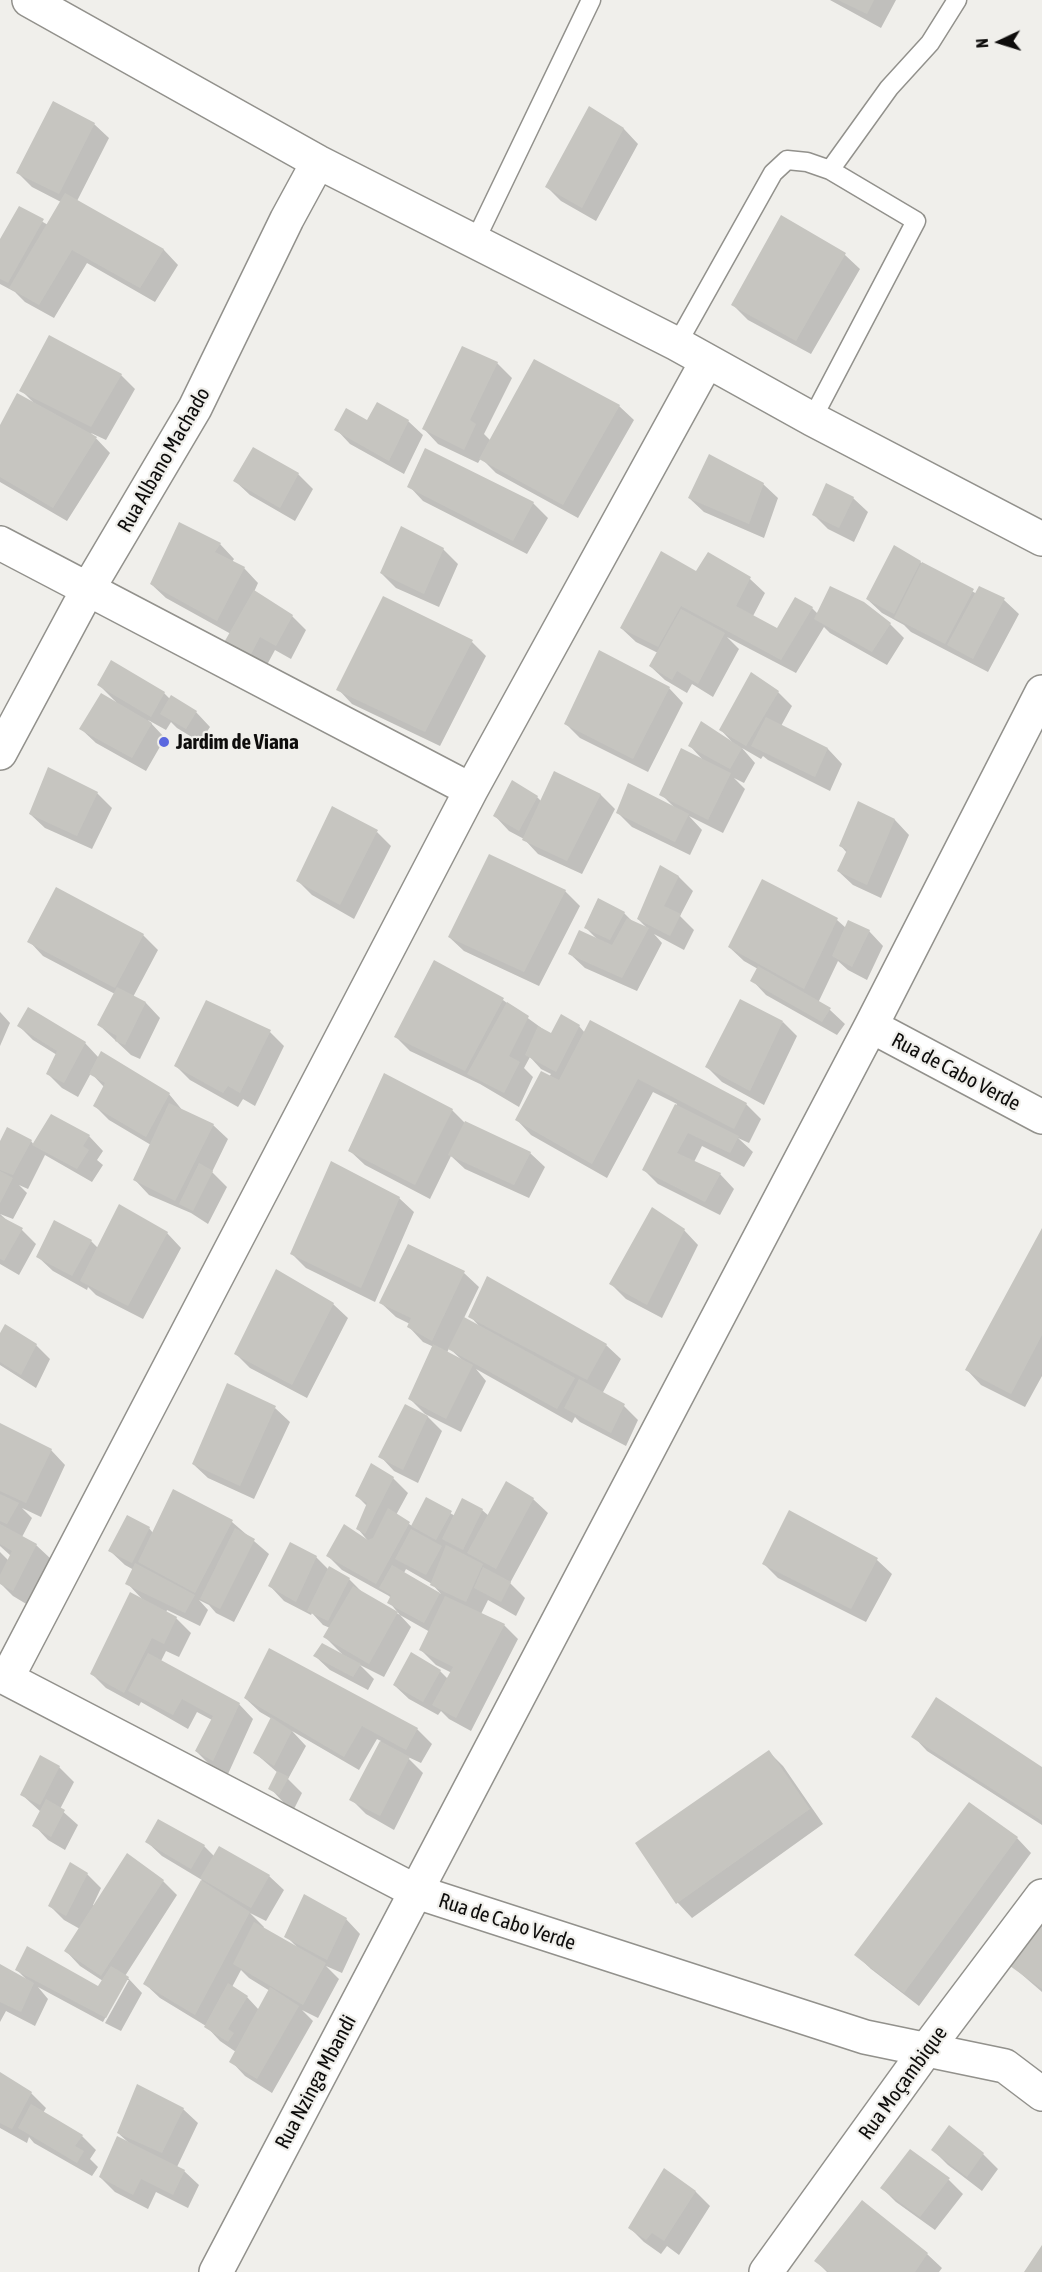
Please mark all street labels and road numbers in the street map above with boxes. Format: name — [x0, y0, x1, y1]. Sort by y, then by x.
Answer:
street label: Rua Albano Machado — [112, 383, 216, 537]
street label: Rua de Cabo Verde — [887, 1027, 1025, 1117]
street label: Rua de Cabo Verde — [435, 1888, 579, 1956]
street label: Rua Nzinga Mbandi — [270, 2011, 362, 2153]
street label: Rua Moçambique — [853, 2021, 953, 2145]

